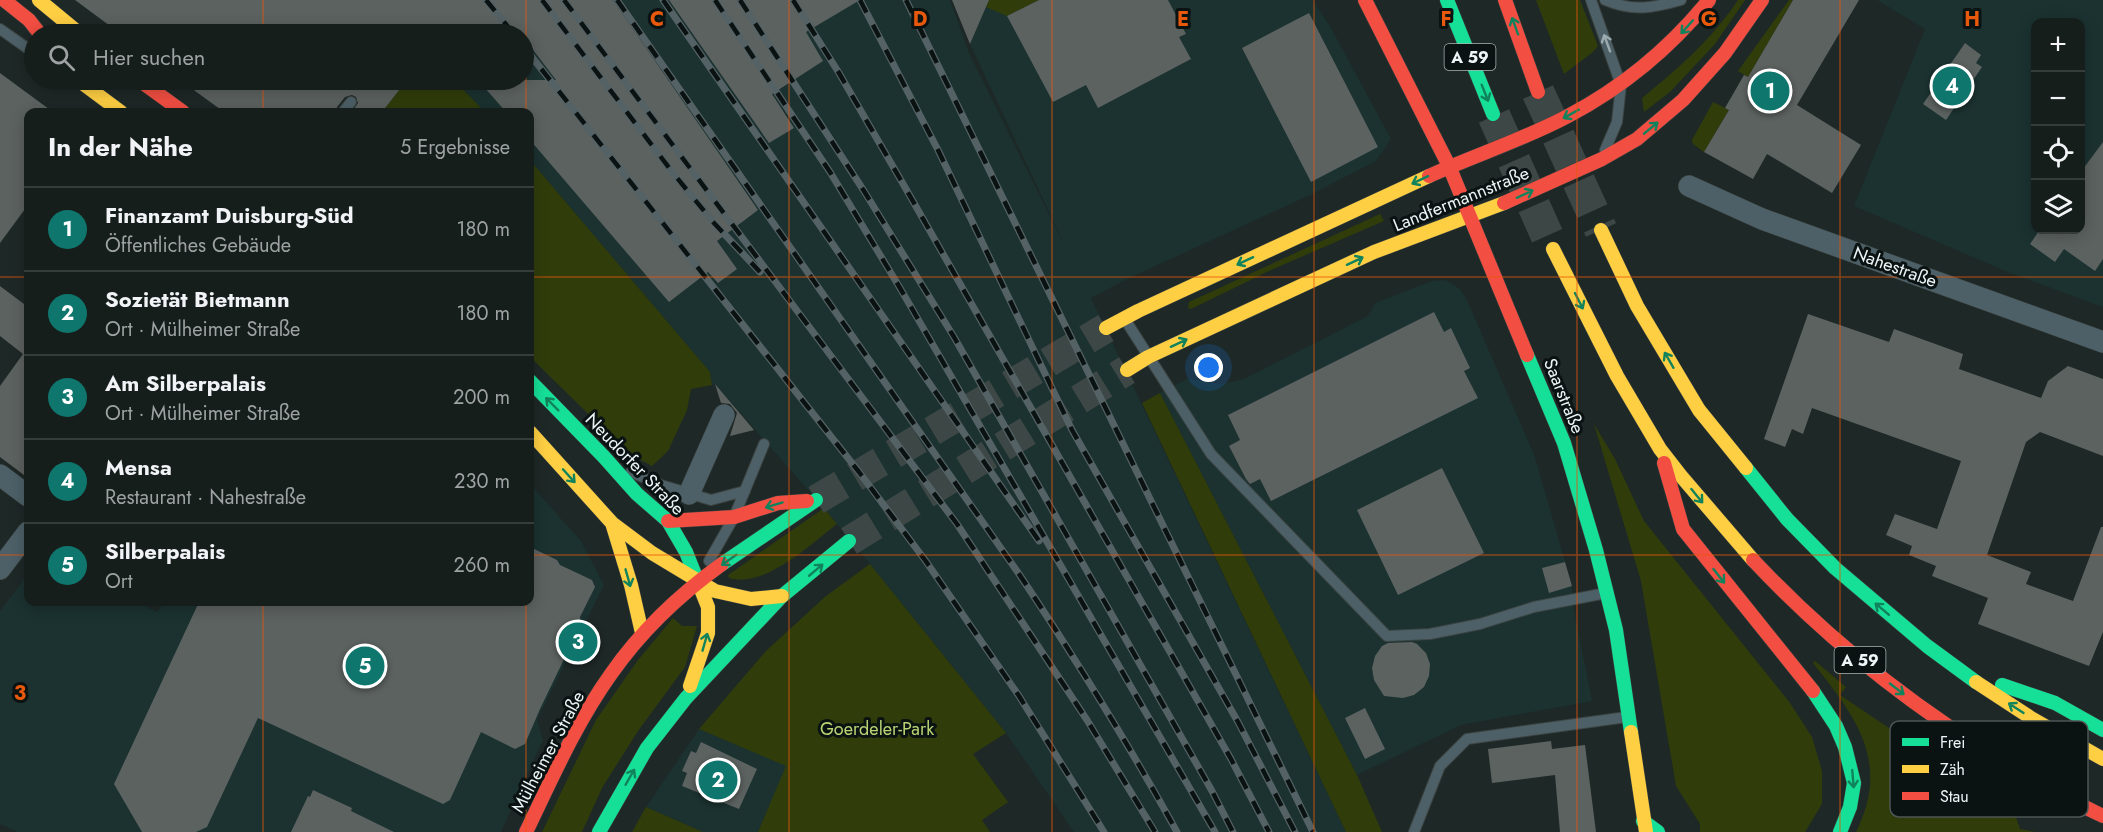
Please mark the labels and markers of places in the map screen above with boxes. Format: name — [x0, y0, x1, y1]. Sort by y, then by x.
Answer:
pin: 4 — [1932, 64, 1972, 109]
pin: 1 — [1750, 68, 1790, 113]
pin: 3 — [558, 620, 598, 664]
pin: 5 — [346, 644, 385, 688]
pin: 2 — [698, 758, 738, 802]

